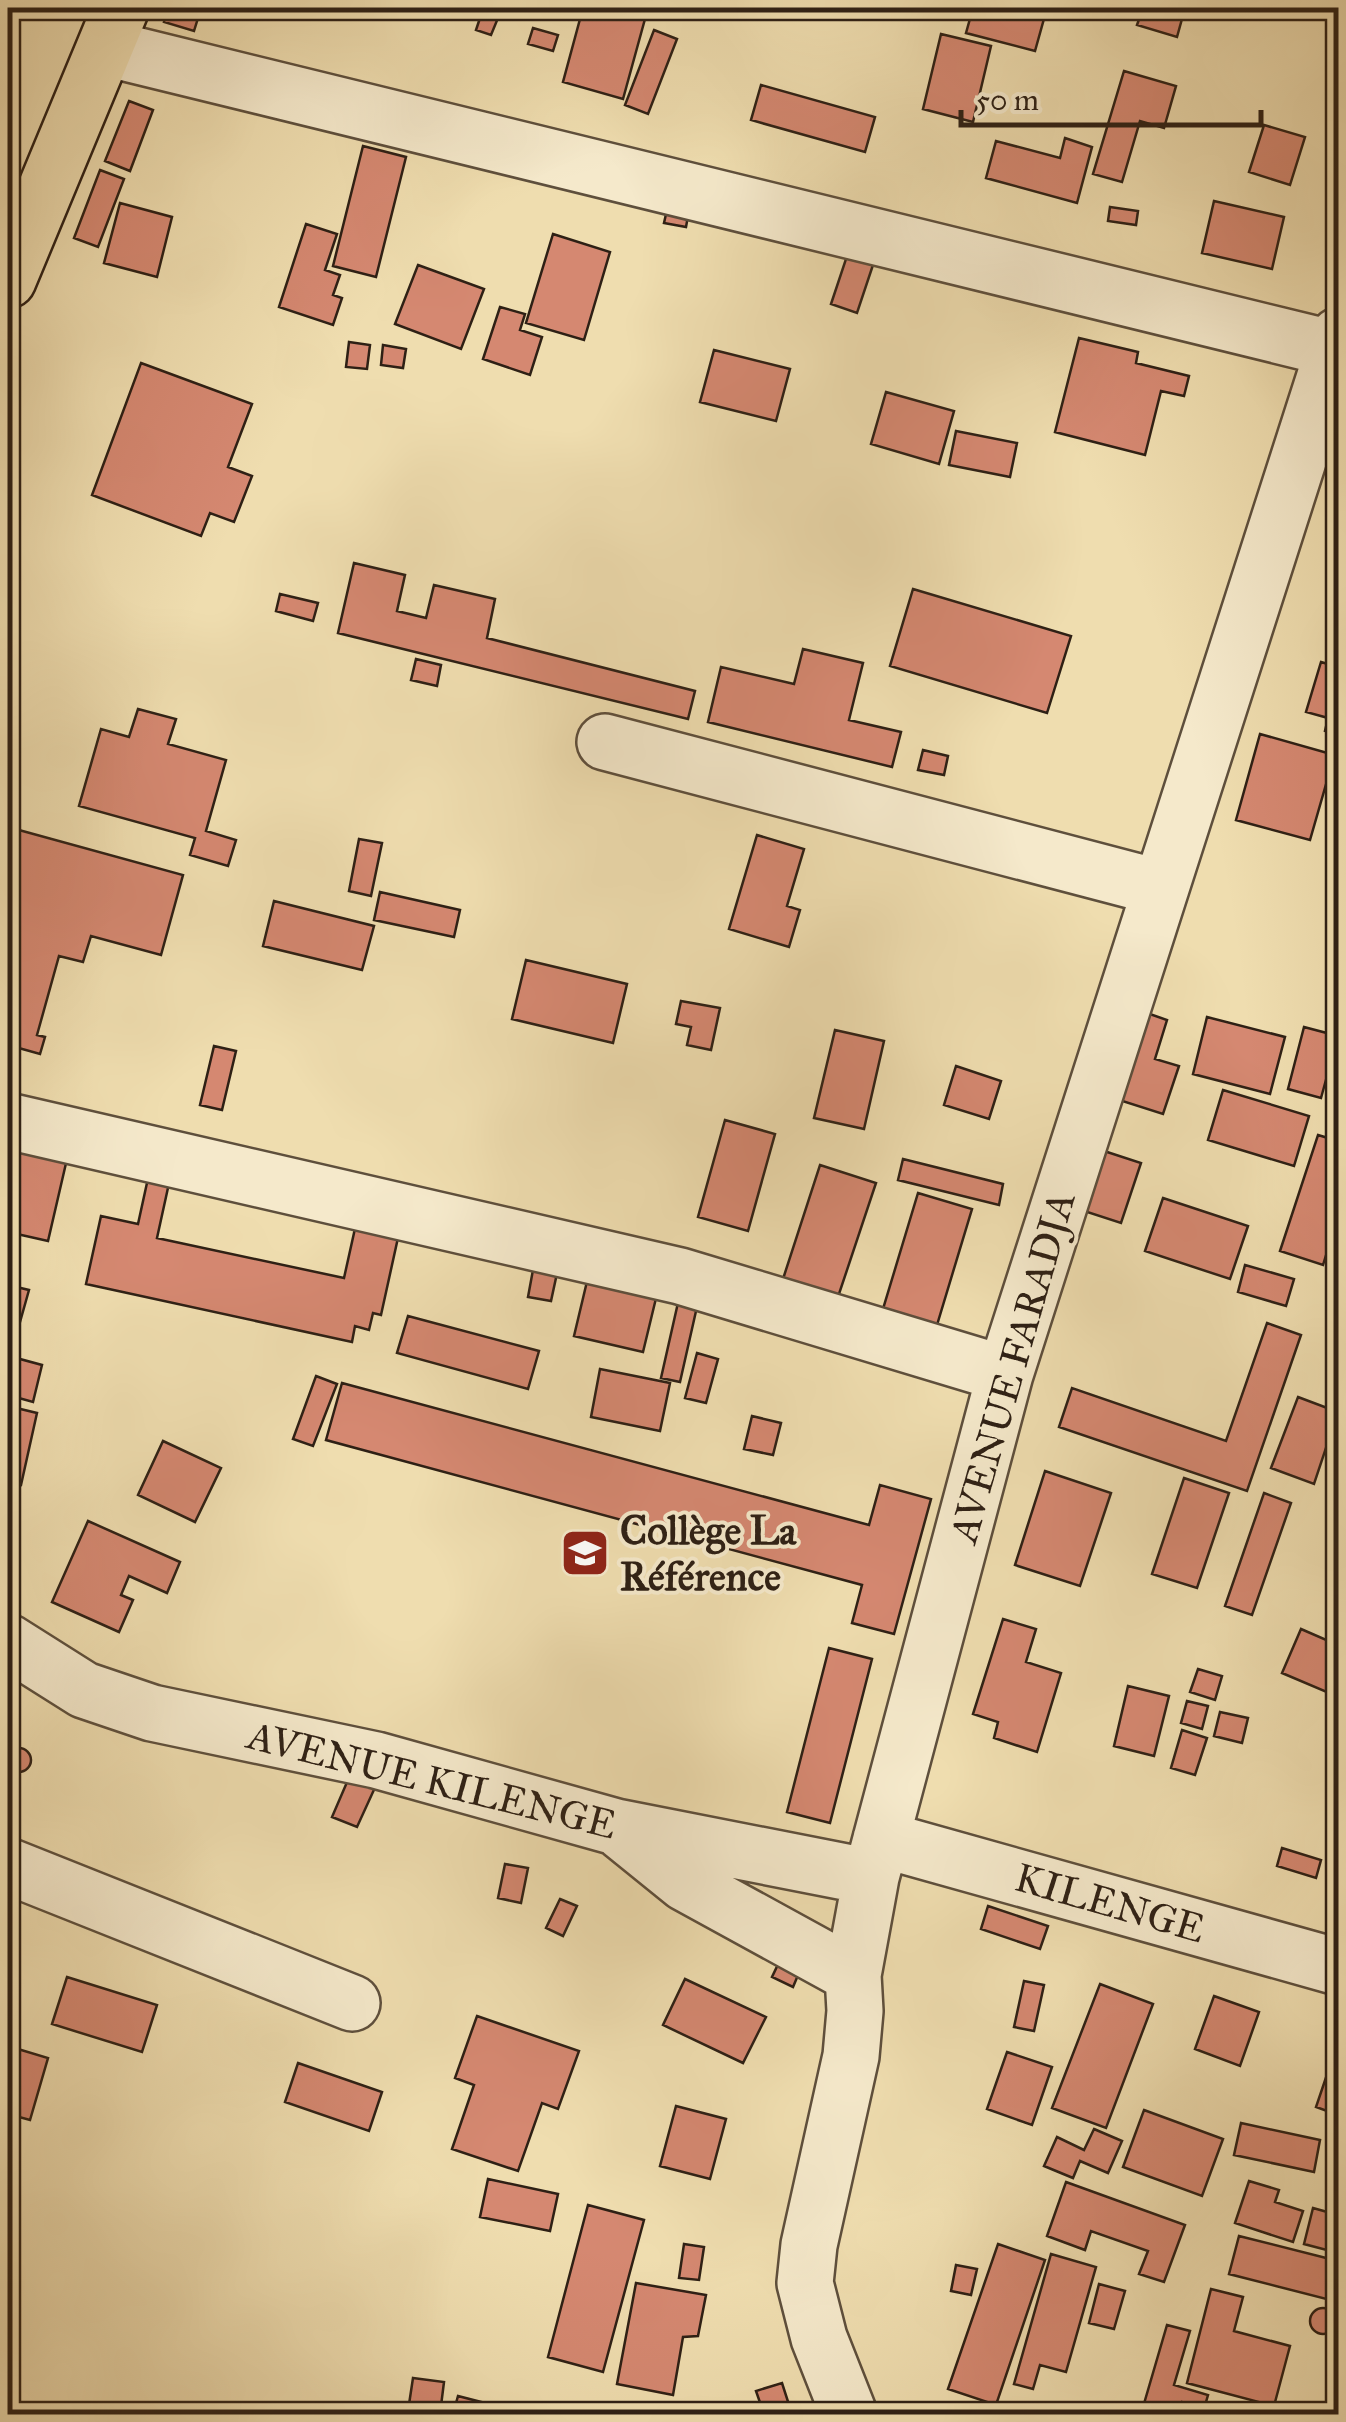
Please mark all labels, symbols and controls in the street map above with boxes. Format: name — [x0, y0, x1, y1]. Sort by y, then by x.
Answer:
scale bar — [961, 65, 1261, 127]
text: 50 m — [976, 82, 1039, 118]
street label: AVENUE FARADJA — [938, 1186, 1086, 1550]
place label: Collège La Référence — [620, 1506, 797, 1601]
school or university icon: Collège La Référence — [559, 1527, 611, 1579]
street label: AVENUE KILENGE — [241, 1710, 621, 1850]
street label: KILENGE — [1009, 1853, 1211, 1953]

